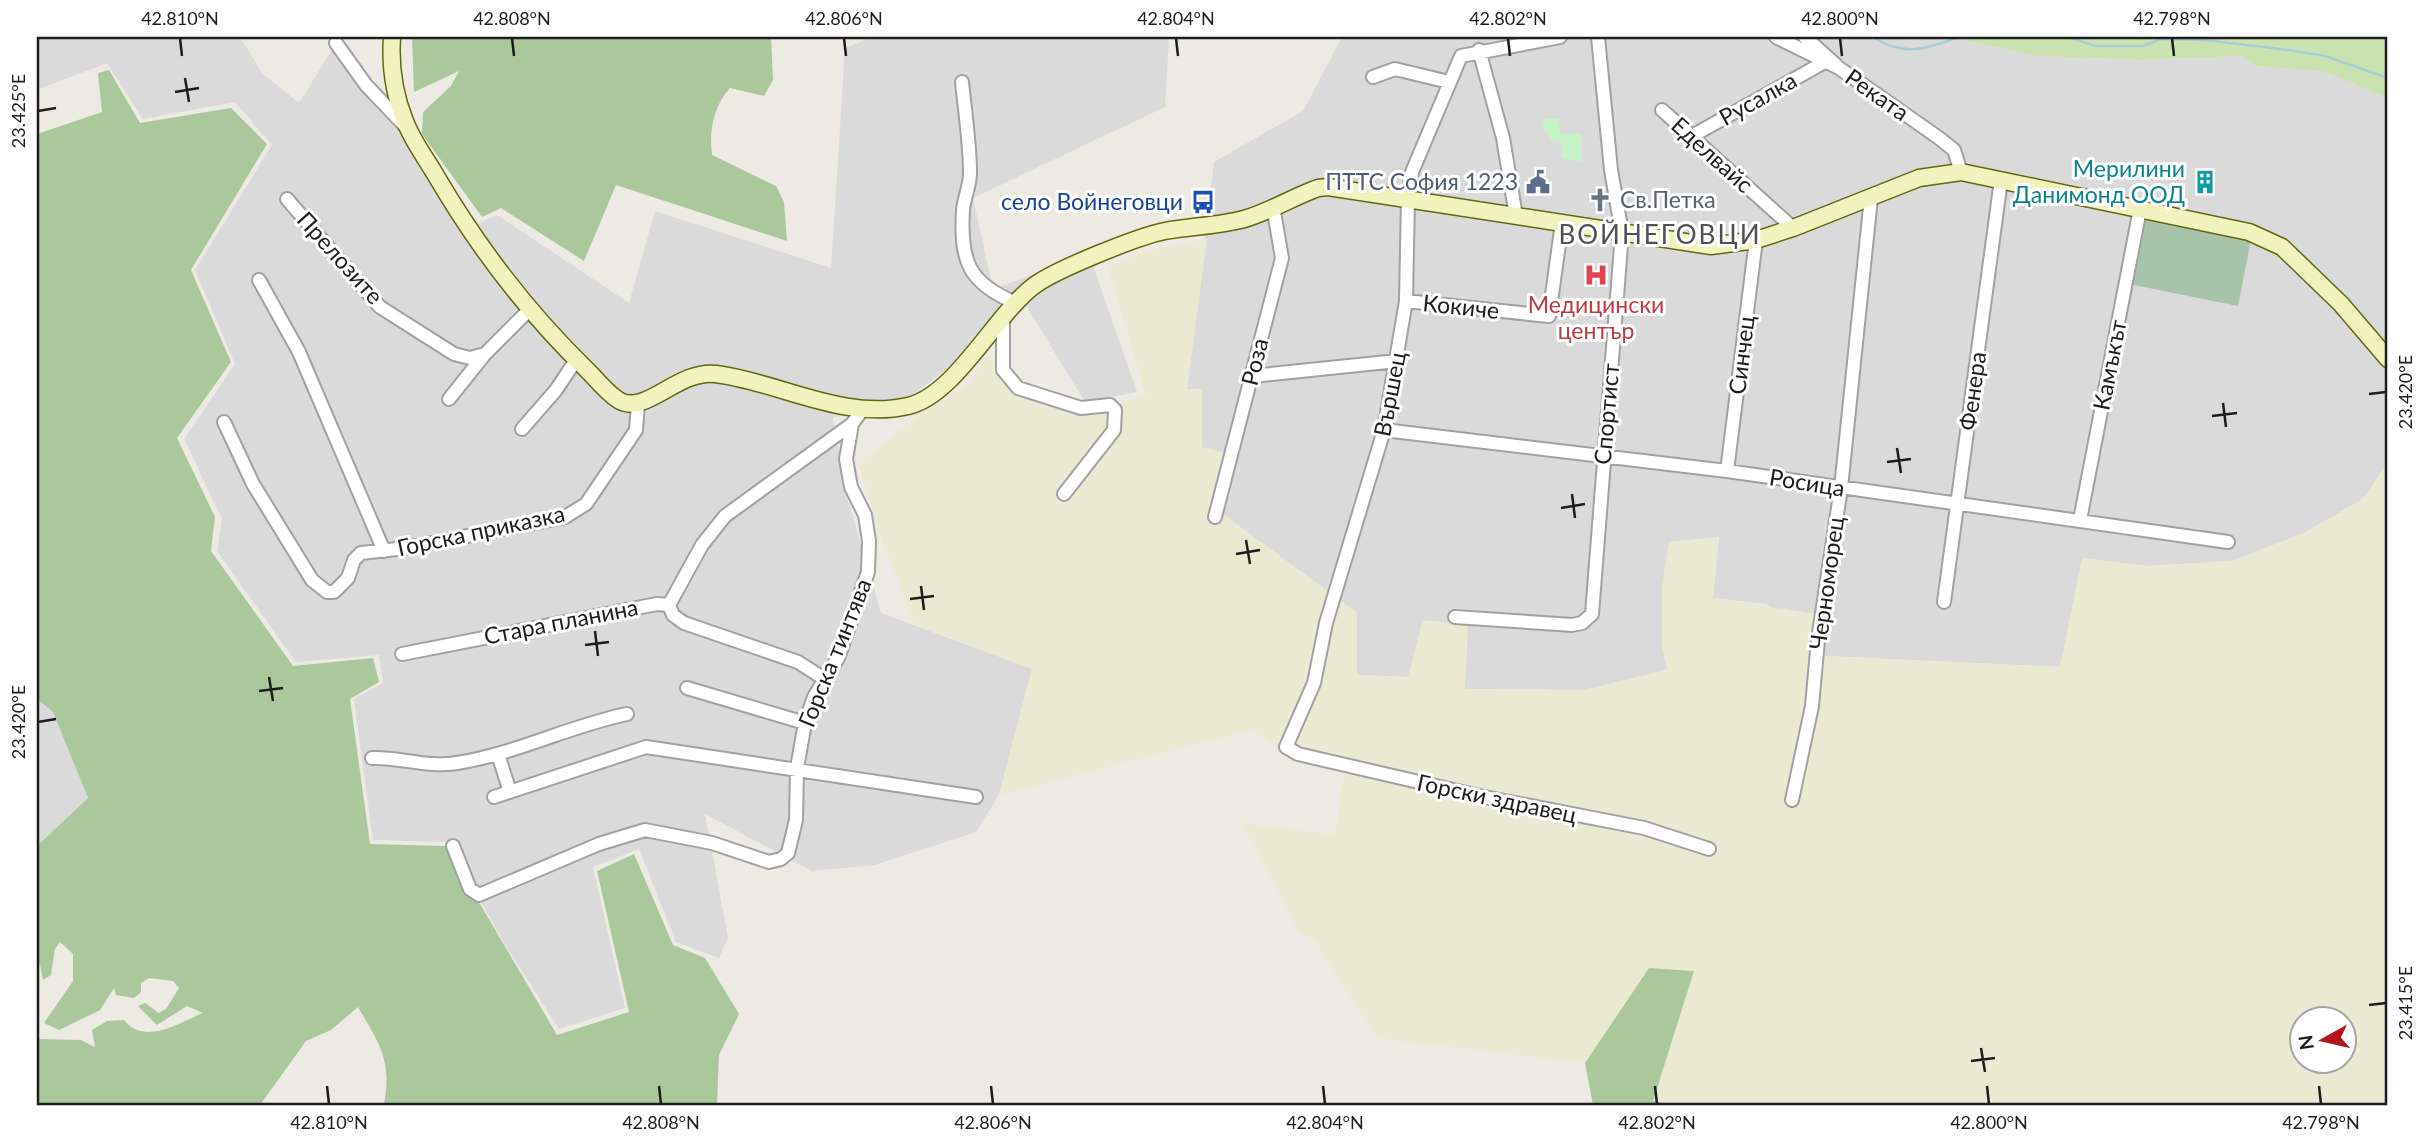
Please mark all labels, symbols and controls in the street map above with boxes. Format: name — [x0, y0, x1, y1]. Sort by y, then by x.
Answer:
text: 42.810°N — [141, 7, 219, 29]
text: 42.808°N — [473, 7, 551, 29]
text: 42.806°N — [805, 7, 883, 29]
text: 42.804°N — [1137, 7, 1215, 29]
text: 42.802°N — [1469, 7, 1547, 29]
text: 42.800°N — [1801, 7, 1879, 29]
text: 42.798°N — [2133, 7, 2211, 29]
street label: Реката — [1840, 62, 1915, 126]
street label: Русалка — [1714, 65, 1801, 131]
text: 23.425°E — [7, 74, 29, 148]
street label: Еделвайс — [1666, 110, 1759, 198]
place label: Мерилини Данимонд ООД — [2013, 154, 2185, 208]
place label: ПТТС София 1223 — [1325, 167, 1518, 195]
public building icon: ПТТС София 1223 — [1524, 168, 1552, 196]
building icon: Мерилини Данимонд ООД — [2191, 168, 2219, 196]
place label: Св.Петка — [1620, 185, 1716, 213]
church icon: Св.Петка — [1586, 186, 1614, 214]
place label: село Войнеговци — [1001, 187, 1183, 215]
bus stop icon: село Войнеговци — [1189, 188, 1217, 216]
street label: Прелозите — [292, 205, 390, 309]
district label: ВОЙНЕГОВЦИ — [1558, 218, 1762, 250]
hospital icon: Медицински център — [1582, 261, 1610, 289]
street label: Кокиче — [1421, 288, 1501, 324]
place label: Медицински център — [1528, 290, 1664, 344]
street label: Синчец — [1722, 314, 1760, 396]
street label: Камъкът — [2087, 317, 2132, 412]
street label: Роза — [1235, 335, 1273, 388]
street label: Вършец — [1367, 349, 1411, 439]
street label: Фенера — [1953, 350, 1991, 432]
text: 23.420°E — [2394, 355, 2416, 429]
street label: Спортист — [1588, 362, 1624, 466]
street label: Росица — [1768, 462, 1847, 502]
street label: Горска приказка — [394, 499, 567, 561]
street label: Черноморец — [1803, 514, 1849, 651]
street label: Горска тинтява — [792, 574, 877, 731]
street label: Стара планина — [481, 592, 640, 650]
text: 23.420°E — [7, 685, 29, 759]
street label: Горски здравец — [1415, 767, 1580, 829]
text: 23.415°E — [2394, 966, 2416, 1040]
north arrow — [2288, 1006, 2358, 1076]
text: N — [2293, 1034, 2318, 1051]
text: 42.810°N — [290, 1111, 368, 1133]
text: 42.808°N — [622, 1111, 700, 1133]
text: 42.806°N — [954, 1111, 1032, 1133]
text: 42.804°N — [1286, 1111, 1364, 1133]
text: 42.802°N — [1618, 1111, 1696, 1133]
text: 42.800°N — [1950, 1111, 2028, 1133]
text: 42.798°N — [2282, 1111, 2360, 1133]

